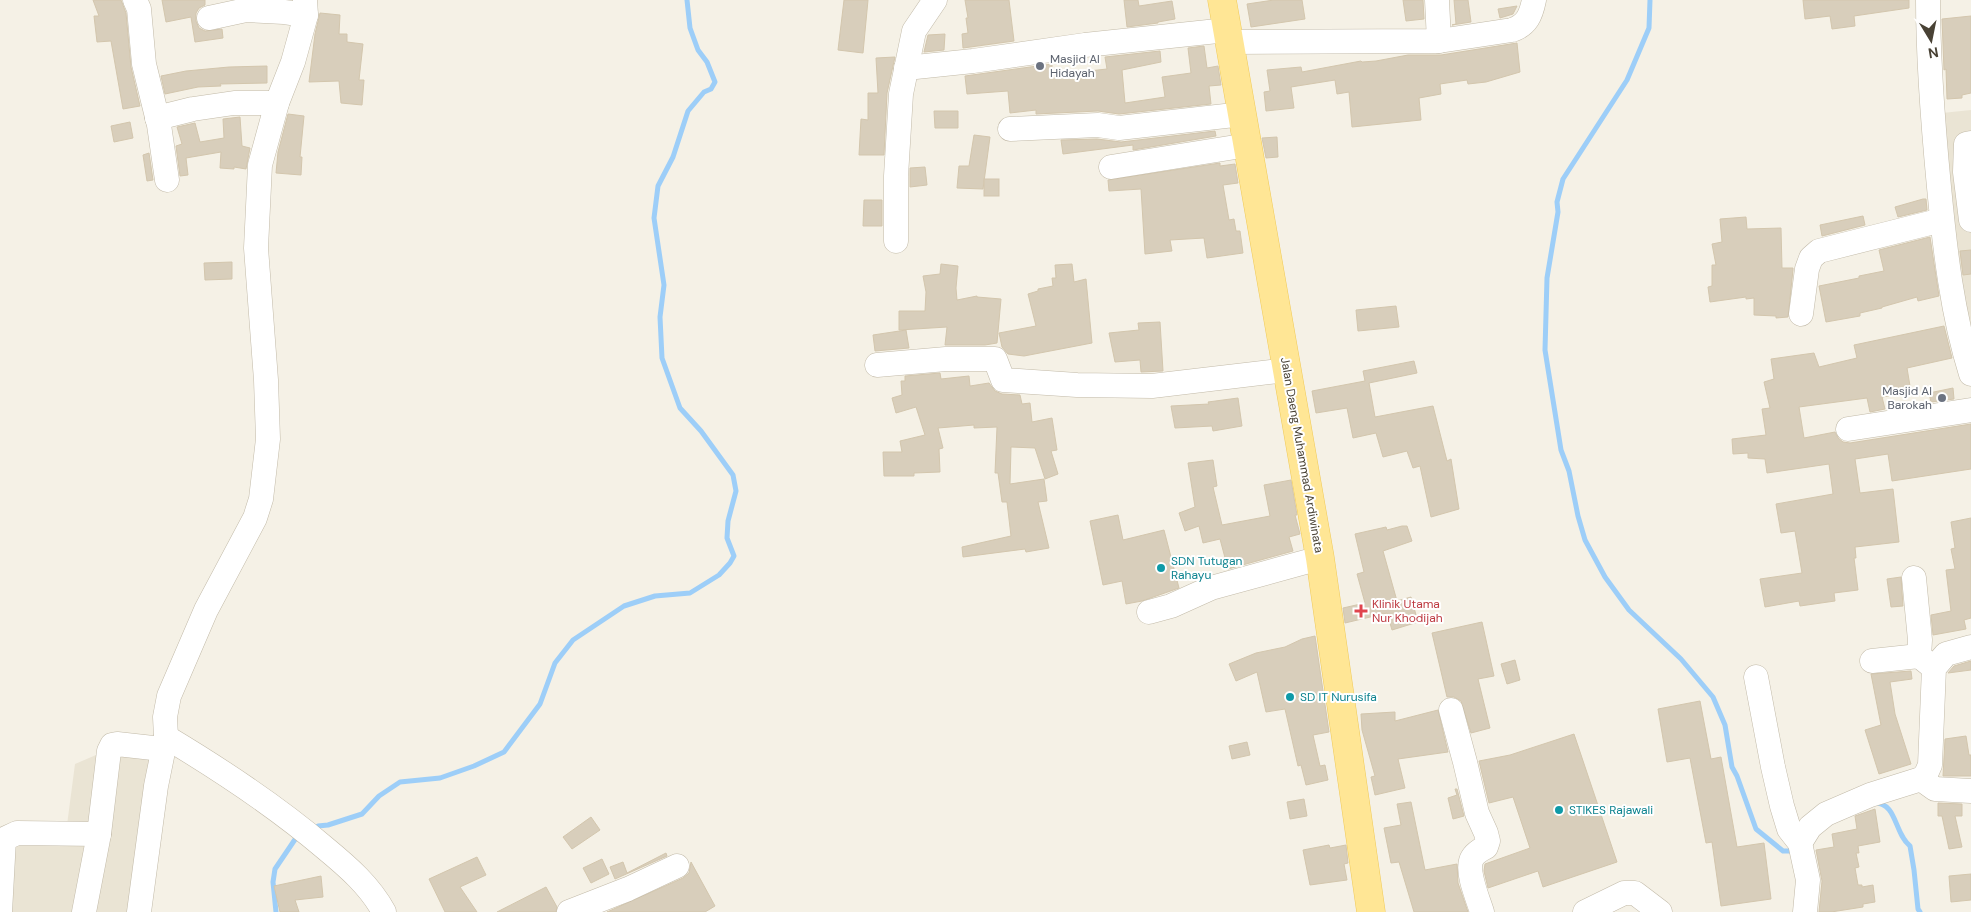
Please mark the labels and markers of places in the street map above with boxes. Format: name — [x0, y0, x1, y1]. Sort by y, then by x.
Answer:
place label: Masjid Al Hidayah — [1050, 51, 1100, 81]
marker: Masjid Al Hidayah — [1034, 60, 1046, 72]
place label: Masjid Al Barokah — [1882, 383, 1932, 413]
marker: Masjid Al Barokah — [1936, 392, 1948, 404]
place label: SDN Tutugan Rahayu — [1171, 553, 1243, 583]
marker: SDN Tutugan Rahayu — [1155, 562, 1167, 574]
place label: Klinik Utama Nur Khodijah — [1372, 596, 1443, 626]
marker: Klinik Utama Nur Khodijah — [1354, 604, 1368, 618]
place label: SD IT Nurusifa — [1300, 689, 1377, 705]
marker: SD IT Nurusifa — [1284, 691, 1296, 703]
place label: STIKES Rajawali — [1569, 802, 1653, 818]
marker: STIKES Rajawali — [1553, 804, 1565, 816]

